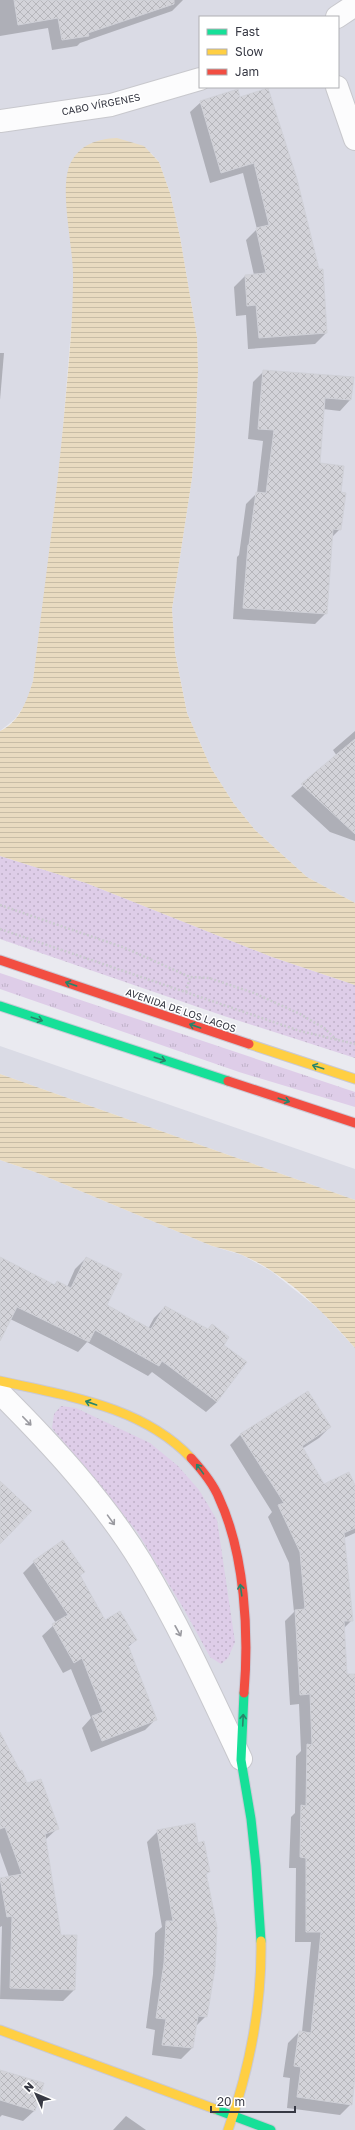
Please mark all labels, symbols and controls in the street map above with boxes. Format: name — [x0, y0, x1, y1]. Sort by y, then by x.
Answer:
legend — [199, 16, 339, 88]
text: Fast — [235, 24, 260, 39]
text: Slow — [235, 44, 263, 59]
text: Jam — [235, 64, 259, 79]
street label: CABO VÍRGENES — [61, 91, 141, 117]
one-way arrow — [66, 980, 78, 988]
street label: AVENIDA DE LOS LAGOS — [124, 985, 238, 1035]
one-way arrow — [31, 1015, 43, 1023]
one-way arrow — [188, 1022, 201, 1029]
one-way arrow — [154, 1056, 167, 1063]
one-way arrow — [312, 1063, 325, 1070]
one-way arrow — [277, 1097, 290, 1104]
one-way arrow — [85, 1399, 98, 1406]
one-way arrow — [23, 1415, 32, 1426]
one-way arrow — [196, 1464, 205, 1475]
one-way arrow — [107, 1514, 115, 1525]
one-way arrow — [237, 1584, 245, 1597]
one-way arrow — [175, 1625, 183, 1637]
one-way arrow — [240, 1714, 247, 1727]
north arrow — [16, 2074, 56, 2114]
text: N — [21, 2079, 36, 2094]
scale bar — [211, 2088, 295, 2114]
text: 20 m — [217, 2094, 245, 2109]

